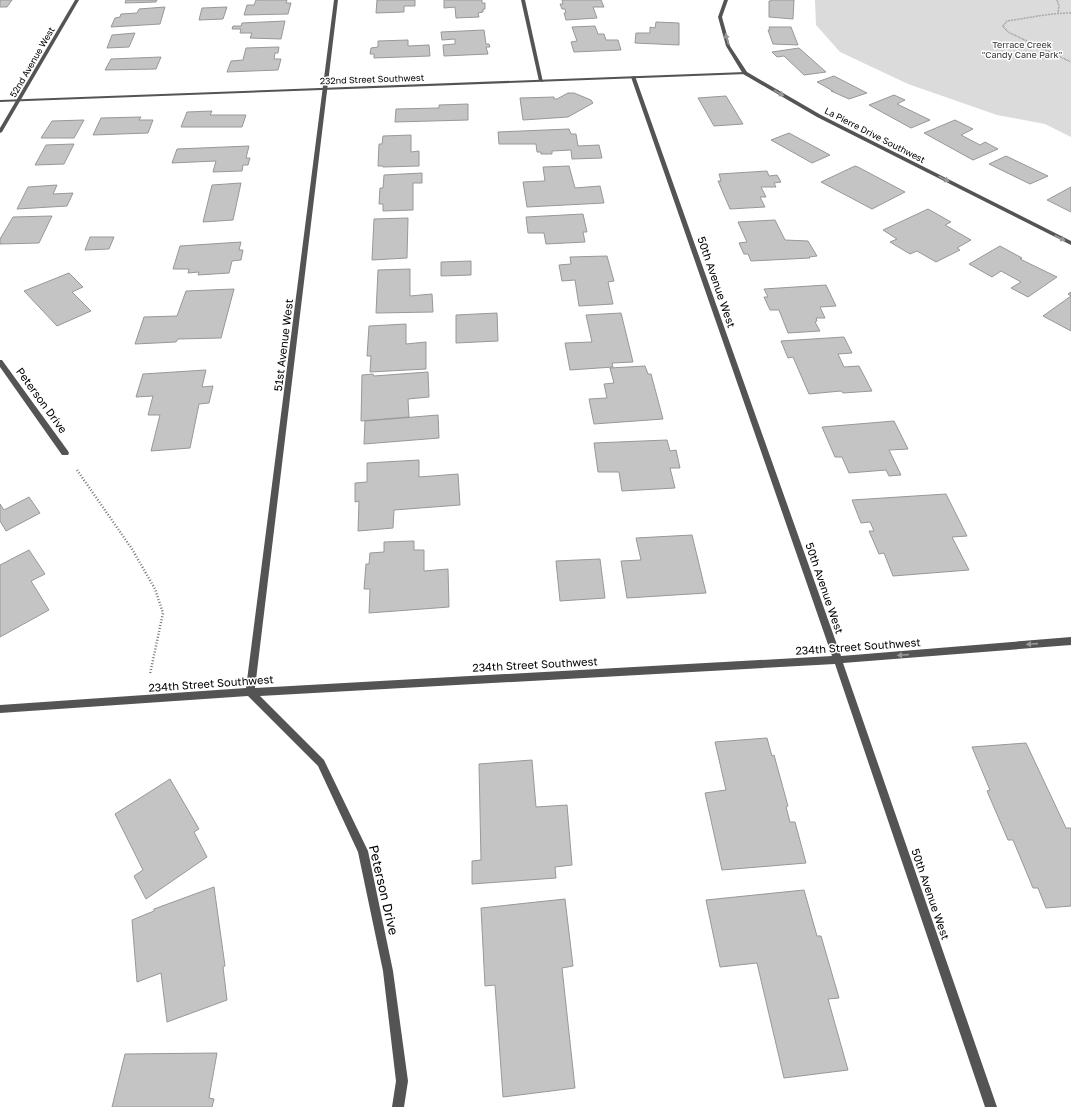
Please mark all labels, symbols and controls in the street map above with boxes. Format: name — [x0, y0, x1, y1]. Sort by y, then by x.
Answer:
street label: 52nd Avenue West — [7, 24, 57, 99]
one-way arrow — [724, 33, 730, 45]
park label: Terrace Creek "Candy Cane Park" — [982, 39, 1062, 60]
street label: 232nd Street Southwest — [320, 72, 425, 86]
one-way arrow — [773, 89, 785, 96]
street label: La Pierre Drive Southwest — [823, 105, 928, 165]
one-way arrow — [938, 176, 950, 182]
one-way arrow — [1054, 234, 1065, 241]
street label: 50th Avenue West — [695, 235, 739, 329]
street label: 51st Avenue West — [271, 298, 295, 392]
street label: Peterson Drive — [14, 365, 70, 435]
street label: 50th Avenue West — [803, 541, 847, 635]
street label: 234th Street Southwest — [795, 635, 921, 657]
one-way arrow — [1026, 641, 1038, 648]
one-way arrow — [896, 651, 909, 658]
street label: 234th Street Southwest — [472, 654, 598, 674]
street label: 234th Street Southwest — [148, 672, 274, 694]
street label: Peterson Drive — [366, 843, 402, 937]
street label: 50th Avenue West — [909, 847, 953, 941]

